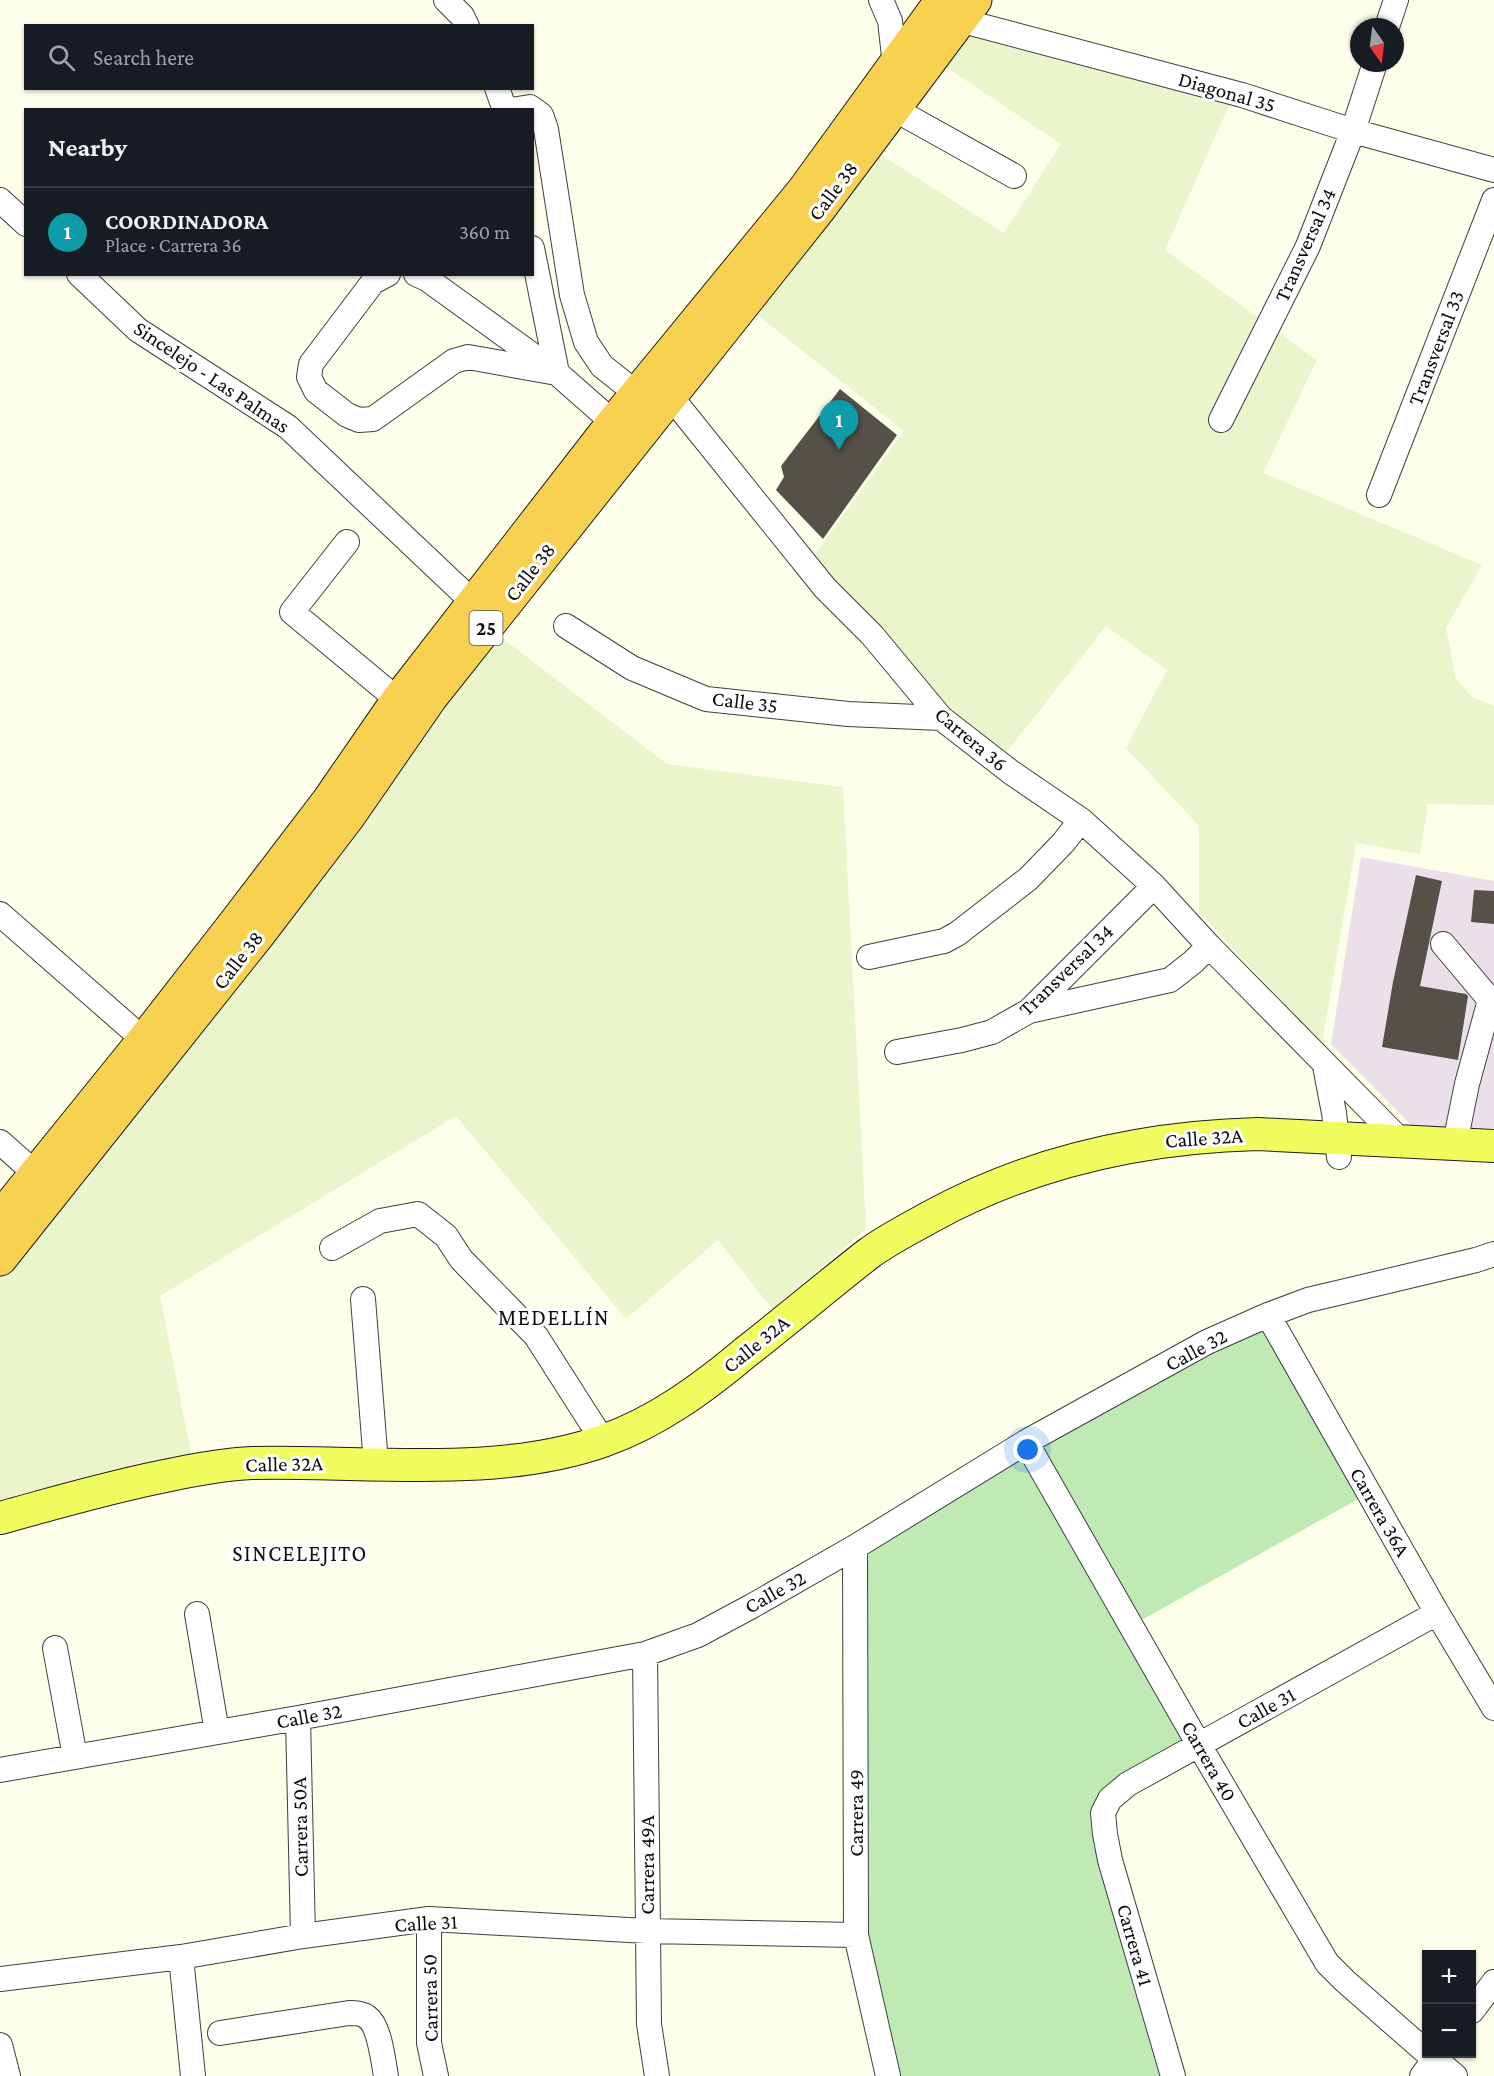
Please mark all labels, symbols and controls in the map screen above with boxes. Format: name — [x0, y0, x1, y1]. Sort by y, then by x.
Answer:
north arrow — [1350, 18, 1404, 72]
search box — [24, 24, 534, 90]
icon: search — [45, 41, 78, 74]
text: Search here — [93, 45, 194, 70]
street label: Diagonal 35 — [1176, 67, 1278, 117]
text: Nearby — [48, 133, 127, 162]
street label: Calle 38 — [803, 157, 863, 225]
street label: Transversal 34 — [1269, 184, 1341, 306]
text: COORDINADORA — [105, 209, 268, 234]
text: 1 — [64, 221, 71, 243]
text: 360 m — [459, 221, 510, 243]
text: Place · Carrera 36 — [105, 234, 242, 256]
street label: Transversal 33 — [1403, 287, 1469, 409]
street label: Sincelejo - Las Palmas — [129, 316, 295, 438]
pin: 1 — [820, 400, 858, 450]
street label: Calle 38 — [500, 538, 560, 606]
road number: 25 — [470, 611, 502, 645]
street label: Calle 35 — [711, 686, 779, 718]
street label: Carrera 36 — [930, 702, 1012, 776]
street label: Transversal 34 — [1014, 919, 1118, 1021]
street label: Calle 38 — [208, 926, 268, 994]
street label: Calle 32A — [1164, 1123, 1244, 1153]
district label: MEDELLÍN — [498, 1305, 610, 1330]
street label: Calle 32A — [718, 1310, 794, 1378]
street label: Calle 32 — [1161, 1324, 1231, 1376]
your location — [1013, 1435, 1042, 1464]
street label: Calle 32A — [245, 1451, 323, 1477]
street label: Carrera 36A — [1345, 1463, 1415, 1561]
district label: SINCELEJITO — [232, 1541, 368, 1566]
street label: Calle 32 — [740, 1565, 810, 1619]
street label: Calle 31 — [1233, 1682, 1299, 1734]
street label: Calle 32 — [274, 1698, 344, 1734]
street label: Carrera 40 — [1176, 1716, 1242, 1806]
street label: Carrera 49 — [844, 1769, 868, 1857]
street label: Carrera 50A — [287, 1777, 313, 1877]
street label: Carrera 49A — [635, 1815, 659, 1915]
street label: Carrera 41 — [1112, 1901, 1158, 1989]
street label: Calle 31 — [394, 1909, 458, 1937]
map controls — [1422, 1950, 1476, 2058]
button: + — [1422, 1950, 1476, 2004]
street label: Carrera 50 — [417, 1954, 443, 2042]
button: − — [1422, 2004, 1476, 2058]

